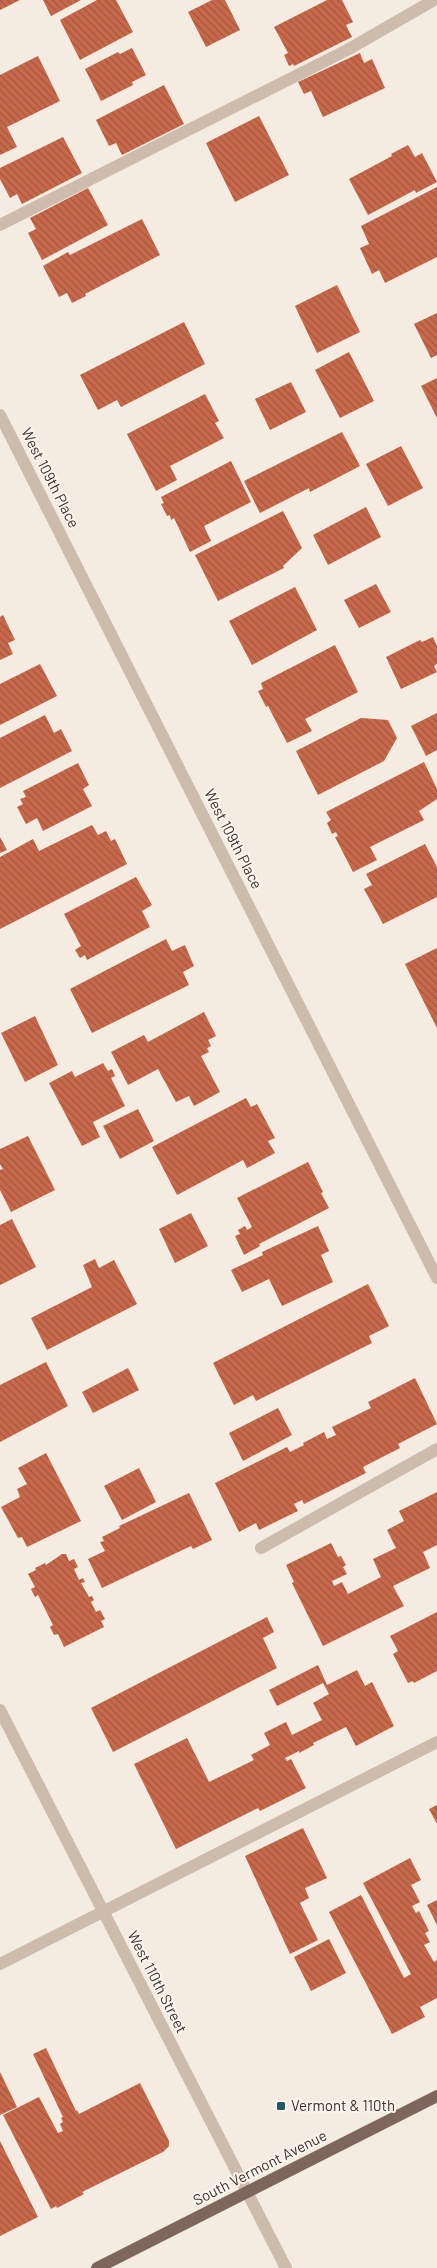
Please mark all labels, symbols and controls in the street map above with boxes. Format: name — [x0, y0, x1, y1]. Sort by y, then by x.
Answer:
street label: West 109th Place — [18, 425, 84, 531]
street label: West 109th Place — [201, 786, 267, 892]
street label: West 110th Street — [124, 1927, 191, 2036]
place label: Vermont & 110th — [291, 2096, 395, 2114]
marker: Vermont & 110th — [275, 2100, 287, 2112]
street label: South Vermont Avenue — [190, 2126, 329, 2209]

